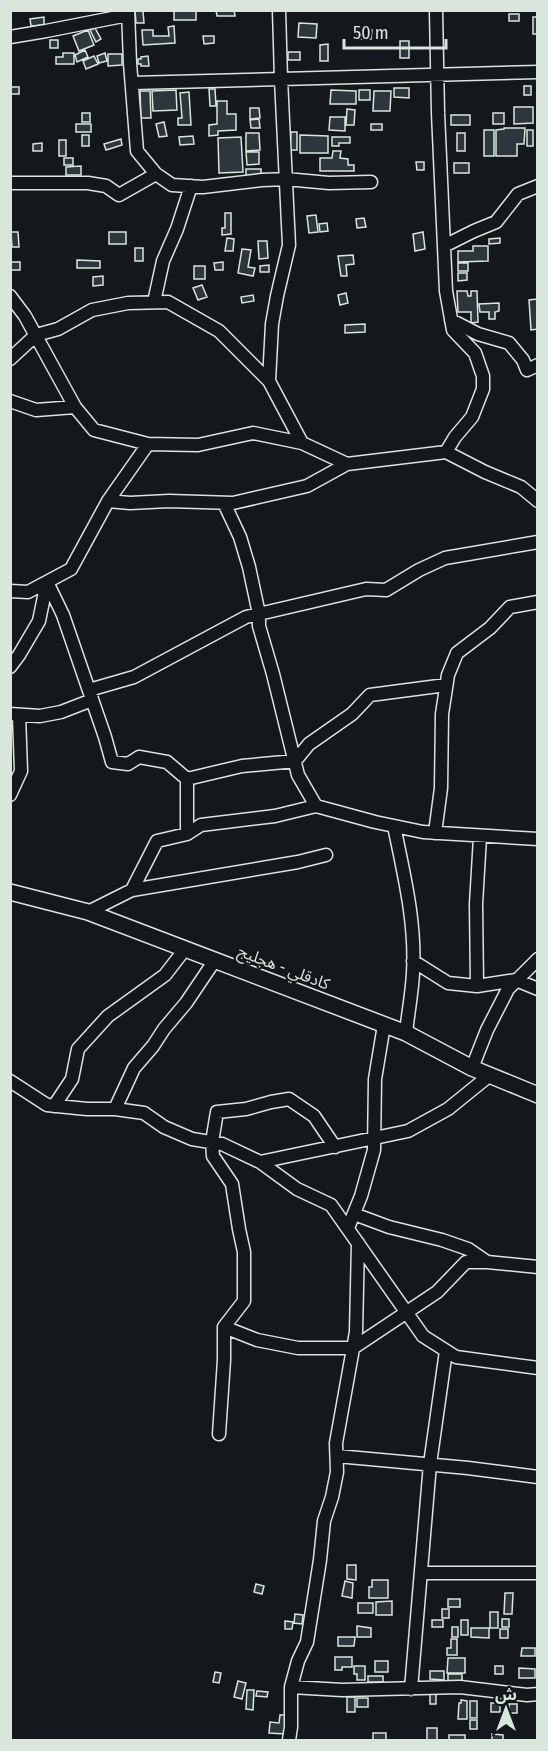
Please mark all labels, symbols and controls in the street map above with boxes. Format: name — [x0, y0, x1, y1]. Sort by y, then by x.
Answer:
scale bar — [344, 12, 446, 50]
text: 50 m — [353, 22, 389, 44]
street label: كادقلي - هجليج — [234, 941, 333, 997]
north arrow — [476, 1679, 536, 1739]
text: ش — [495, 1685, 517, 1704]

